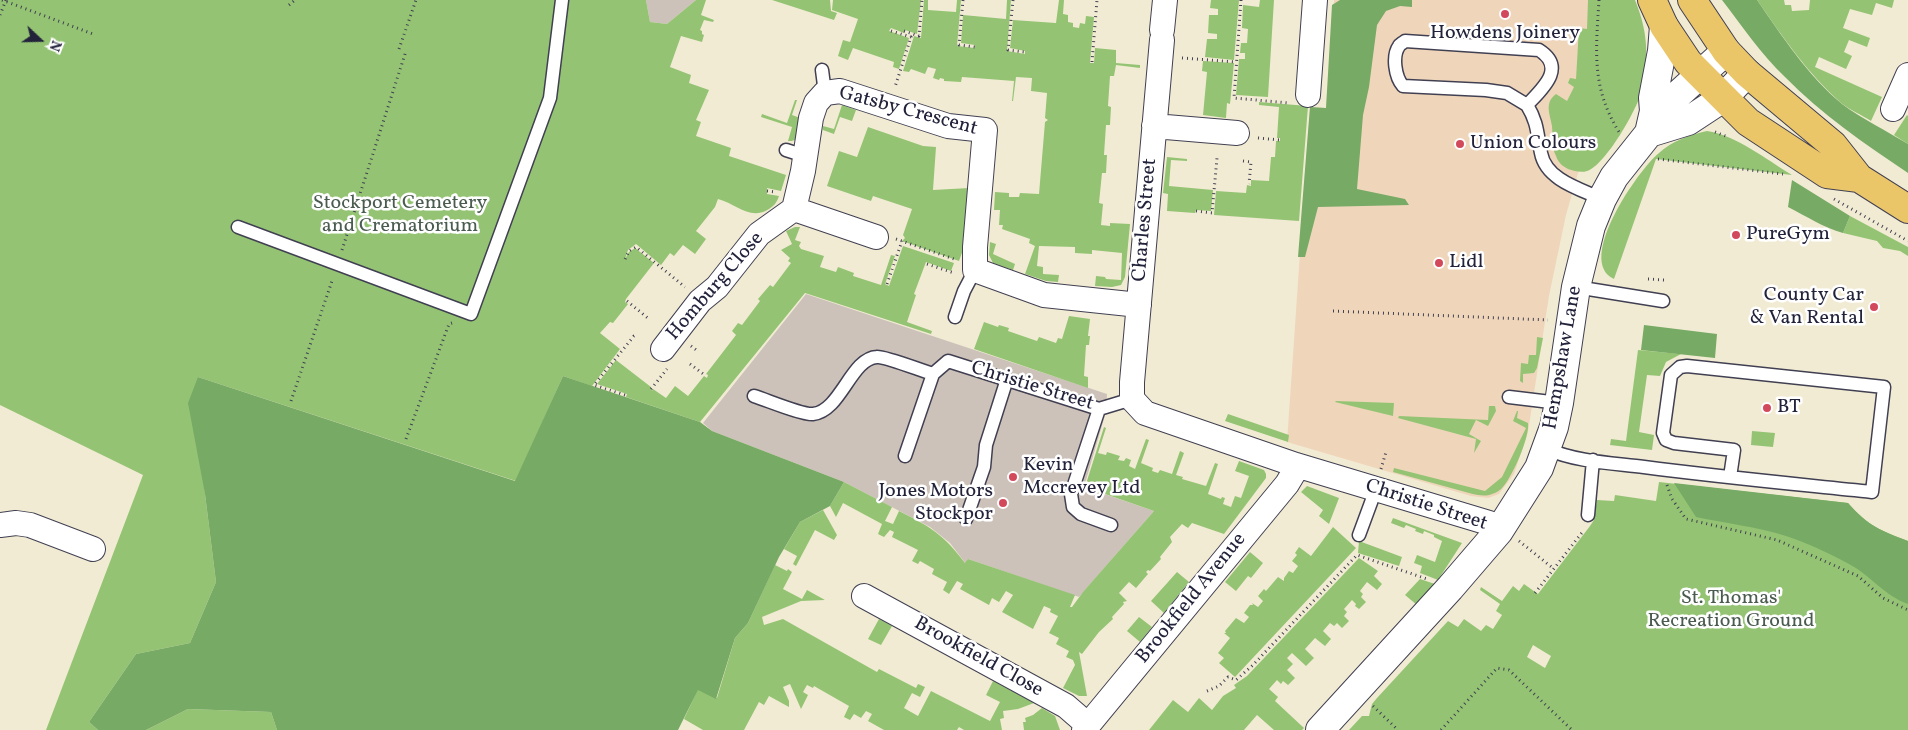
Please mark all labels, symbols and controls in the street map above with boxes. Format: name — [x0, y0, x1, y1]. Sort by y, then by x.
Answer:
marker: Howdens Joinery — [1499, 8, 1511, 20]
north arrow — [15, 15, 65, 65]
place label: Howdens Joinery — [1430, 22, 1580, 46]
text: N — [44, 37, 65, 54]
street label: Gatsby Crescent — [836, 82, 980, 142]
place label: Union Colours — [1470, 132, 1596, 156]
marker: Union Colours — [1454, 138, 1466, 150]
street label: Charles Street — [1129, 157, 1163, 283]
park label: Stockport Cemetery and Crematorium — [313, 192, 487, 239]
place label: PureGym — [1746, 223, 1830, 247]
street label: Homburg Close — [662, 228, 770, 346]
marker: PureGym — [1730, 229, 1742, 241]
place label: Lidl — [1449, 251, 1483, 275]
marker: Lidl — [1433, 257, 1445, 269]
street label: Hempshaw Lane — [1540, 284, 1588, 432]
place label: County Car & Van Rental — [1750, 284, 1864, 331]
marker: County Car & Van Rental — [1868, 301, 1880, 313]
street label: Christie Street — [968, 357, 1096, 417]
place label: BT — [1777, 396, 1801, 420]
marker: BT — [1761, 402, 1773, 414]
place label: Kevin Mccrevey Ltd — [1023, 454, 1141, 501]
marker: Kevin Mccrevey Ltd — [1007, 471, 1019, 483]
street label: Christie Street — [1362, 475, 1490, 537]
place label: Jones Motors Stockpor — [879, 480, 993, 527]
marker: Jones Motors Stockpor — [997, 497, 1009, 509]
street label: Brookfield Avenue — [1132, 529, 1252, 669]
park label: St. Thomas' Recreation Ground — [1648, 587, 1814, 634]
street label: Brookfield Close — [909, 613, 1047, 703]

